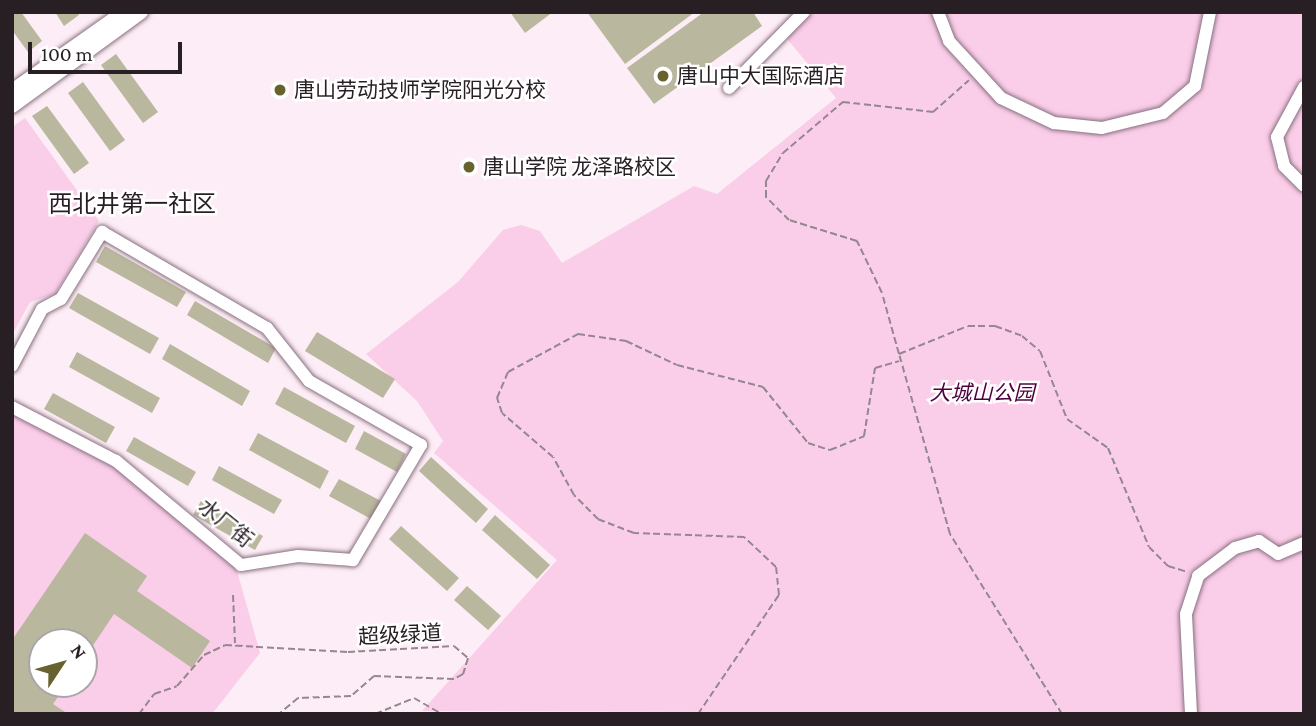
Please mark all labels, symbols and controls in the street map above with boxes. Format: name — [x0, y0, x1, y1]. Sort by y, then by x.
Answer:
scale bar — [32, 28, 186, 72]
text: 100 m — [41, 42, 93, 66]
place label: 唐山中大国际酒店 — [677, 63, 845, 89]
marker: 唐山中大国际酒店 — [655, 68, 671, 84]
place label: 唐山劳动技师学院阳光分校 — [294, 77, 546, 103]
marker: 唐山劳动技师学院阳光分校 — [272, 82, 288, 98]
place label: 唐山学院 龙泽路校区 — [483, 154, 676, 180]
marker: 唐山学院 龙泽路校区 — [461, 159, 477, 175]
district label: 西北井第一社区 — [48, 190, 216, 218]
park label: 大城山公园 — [930, 380, 1034, 406]
street label: 水厂街 — [194, 493, 258, 553]
street label: 超级绿道 — [357, 620, 443, 650]
north arrow — [28, 628, 98, 698]
text: N — [66, 640, 91, 663]

